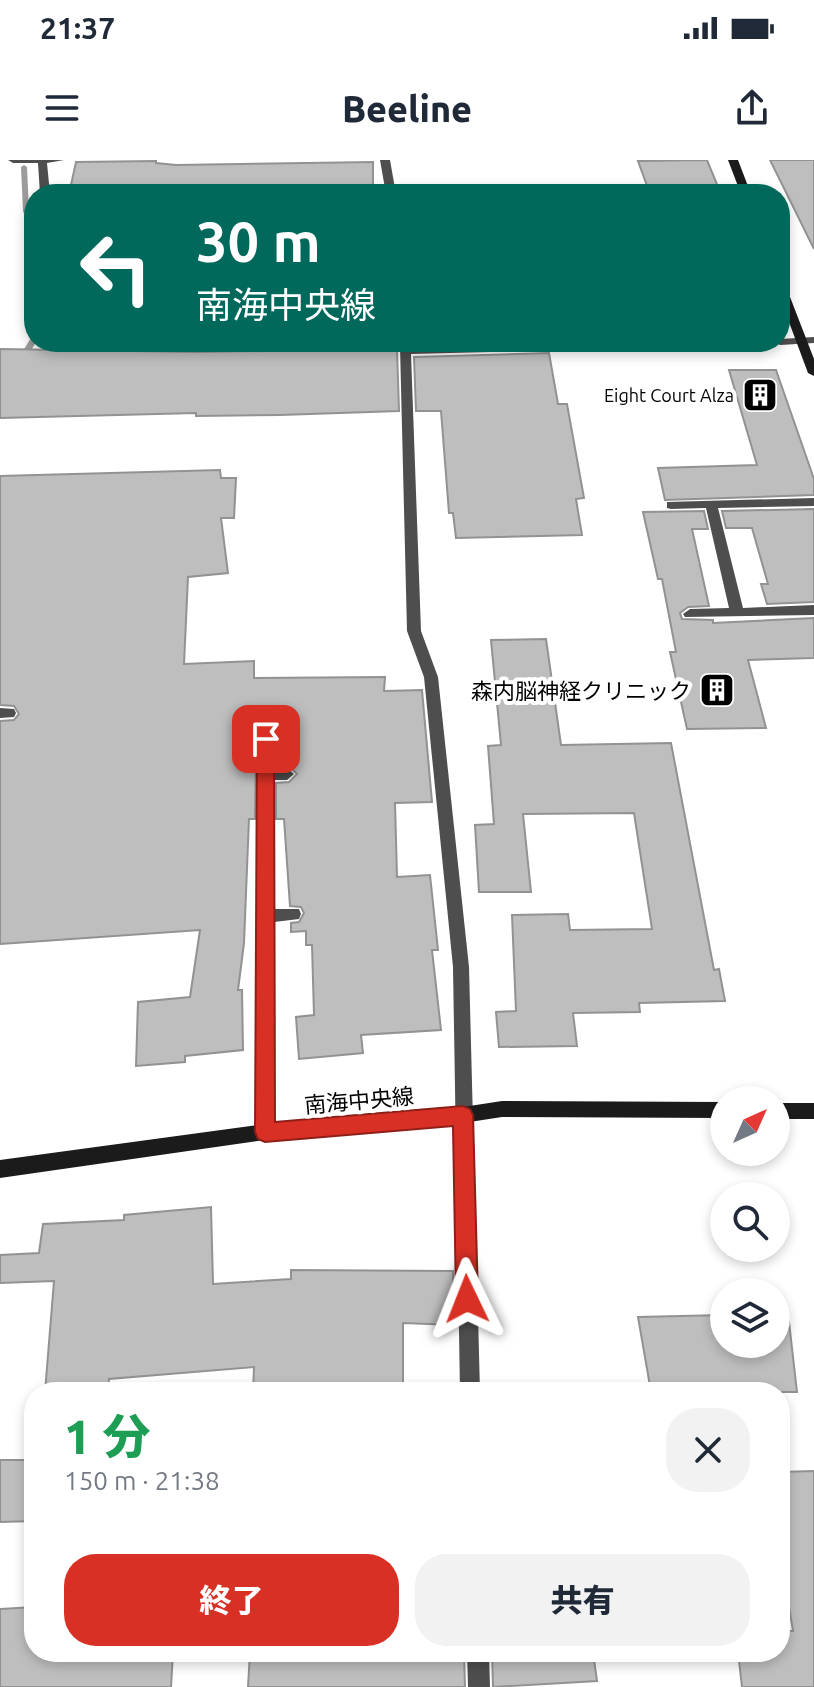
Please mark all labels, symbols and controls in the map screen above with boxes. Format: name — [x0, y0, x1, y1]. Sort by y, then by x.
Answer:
text: 21:37 — [40, 11, 115, 45]
icon: menu — [40, 86, 84, 130]
icon: share — [730, 86, 774, 130]
text: Beeline — [342, 88, 472, 129]
text: 30 m — [196, 210, 321, 273]
icon: left — [64, 216, 168, 320]
text: 南海中央線 — [196, 284, 376, 325]
building icon: Eight Court Alza — [741, 376, 779, 414]
place label: Eight Court Alza — [604, 385, 734, 405]
building icon: 森内脳神経クリニック — [698, 671, 736, 709]
place label: 森内脳神経クリニック — [471, 678, 691, 703]
pin — [232, 705, 300, 773]
icon: arrive — [244, 717, 288, 761]
street label: 南海中央線 — [303, 1083, 415, 1117]
north arrow — [710, 1086, 790, 1166]
map controls — [710, 1086, 790, 1358]
button: search — [710, 1182, 790, 1262]
position arrow — [425, 1257, 509, 1341]
button: layers — [710, 1278, 790, 1358]
button: close — [666, 1408, 750, 1492]
text: 1 分 — [64, 1409, 151, 1463]
text: 150 m · 21:38 — [64, 1466, 220, 1495]
button: 終了 — [64, 1554, 399, 1646]
button: 共有 — [415, 1554, 750, 1646]

